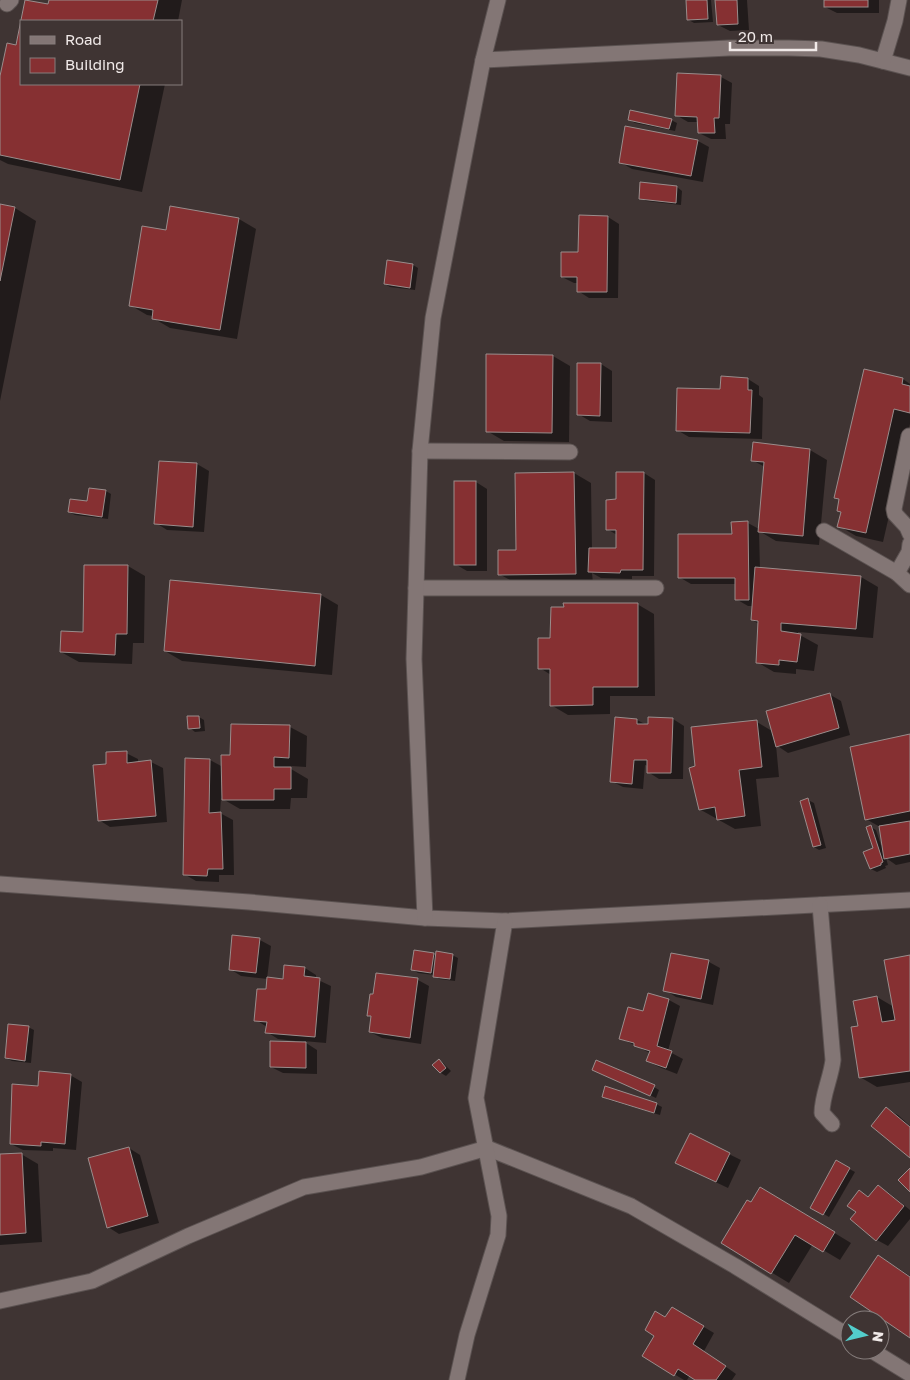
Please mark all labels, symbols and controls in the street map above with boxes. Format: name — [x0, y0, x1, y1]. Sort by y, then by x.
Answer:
legend — [20, 20, 182, 85]
scale bar — [730, 20, 816, 52]
text: 20 m — [738, 27, 773, 45]
text: Road — [65, 30, 102, 48]
text: Building — [65, 55, 125, 73]
north arrow — [840, 1310, 890, 1360]
text: N — [869, 1330, 888, 1343]

